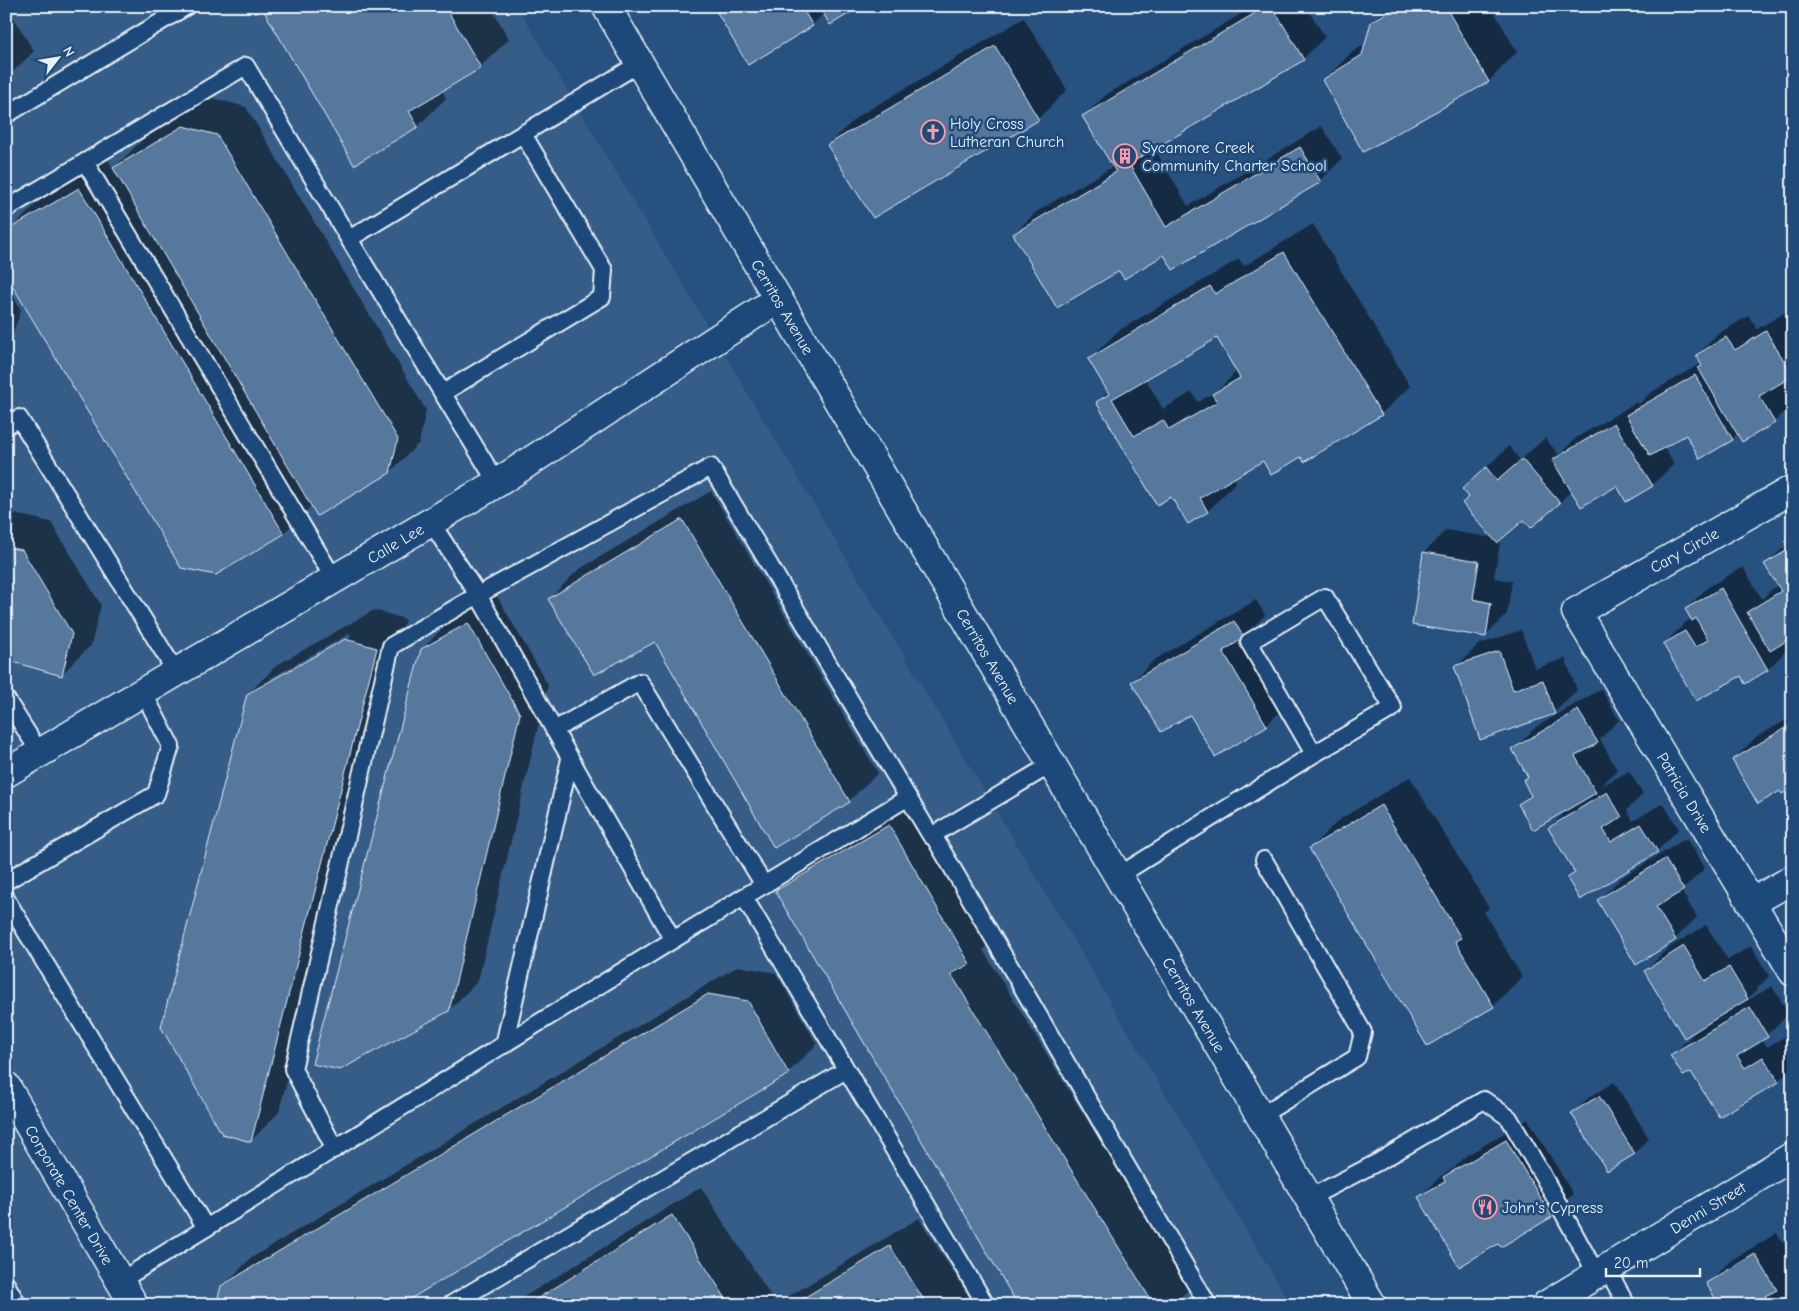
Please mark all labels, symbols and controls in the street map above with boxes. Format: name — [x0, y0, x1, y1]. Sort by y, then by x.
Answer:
north arrow — [32, 32, 82, 82]
text: N — [59, 43, 78, 60]
place label: Holy Cross Lutheran Church — [950, 115, 1064, 151]
church icon: Holy Cross Lutheran Church — [920, 119, 946, 145]
place label: Sycamore Creek Community Charter School — [1142, 139, 1327, 175]
building icon: Sycamore Creek Community Charter School — [1112, 143, 1138, 169]
street label: Cerritos Avenue — [747, 256, 817, 358]
street label: Calle Lee — [364, 520, 427, 568]
street label: Cary Circle — [1647, 525, 1722, 577]
street label: Cerritos Avenue — [952, 606, 1022, 707]
street label: Patricia Drive — [1653, 749, 1715, 836]
street label: Cerritos Avenue — [1158, 954, 1228, 1056]
street label: Corporate Center Drive — [21, 1122, 116, 1268]
street label: Denni Street — [1667, 1178, 1750, 1238]
restaurant icon: John's Cypress — [1472, 1194, 1498, 1220]
place label: John's Cypress — [1502, 1199, 1604, 1217]
scale bar — [1606, 1246, 1700, 1278]
text: 20 m — [1614, 1254, 1648, 1272]

